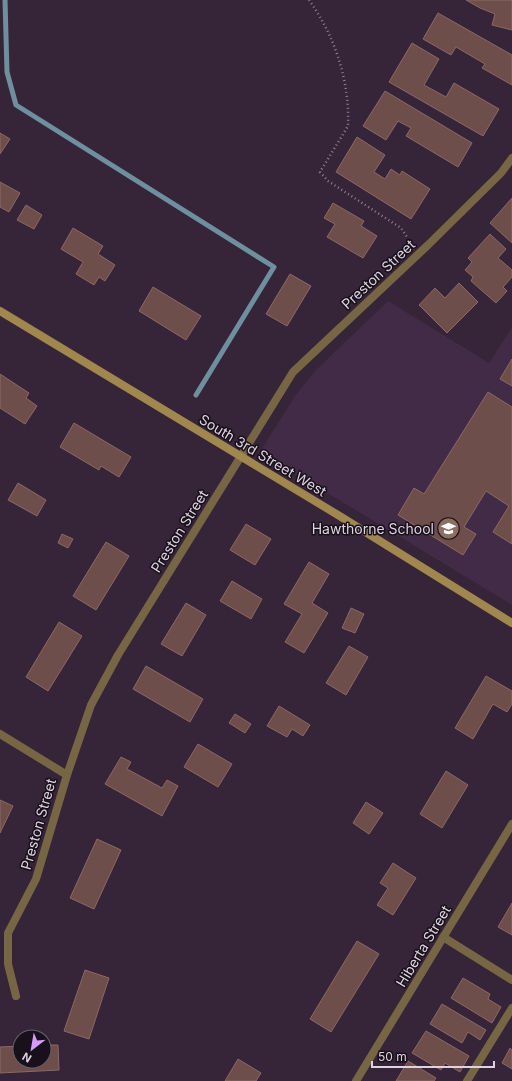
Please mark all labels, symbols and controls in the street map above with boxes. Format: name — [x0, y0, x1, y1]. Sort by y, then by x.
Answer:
street label: Preston Street — [338, 235, 419, 312]
street label: South 3rd Street West — [196, 410, 330, 500]
street label: Preston Street — [147, 486, 211, 575]
school or university icon: Hawthorne School — [436, 515, 462, 541]
place label: Hawthorne School — [312, 520, 434, 537]
street label: Preston Street — [17, 776, 59, 872]
street label: Hiberta Street — [392, 902, 454, 990]
north arrow — [12, 1029, 52, 1069]
scale bar — [372, 1043, 494, 1069]
text: N — [20, 1049, 34, 1066]
text: 50 m — [378, 1049, 407, 1064]

